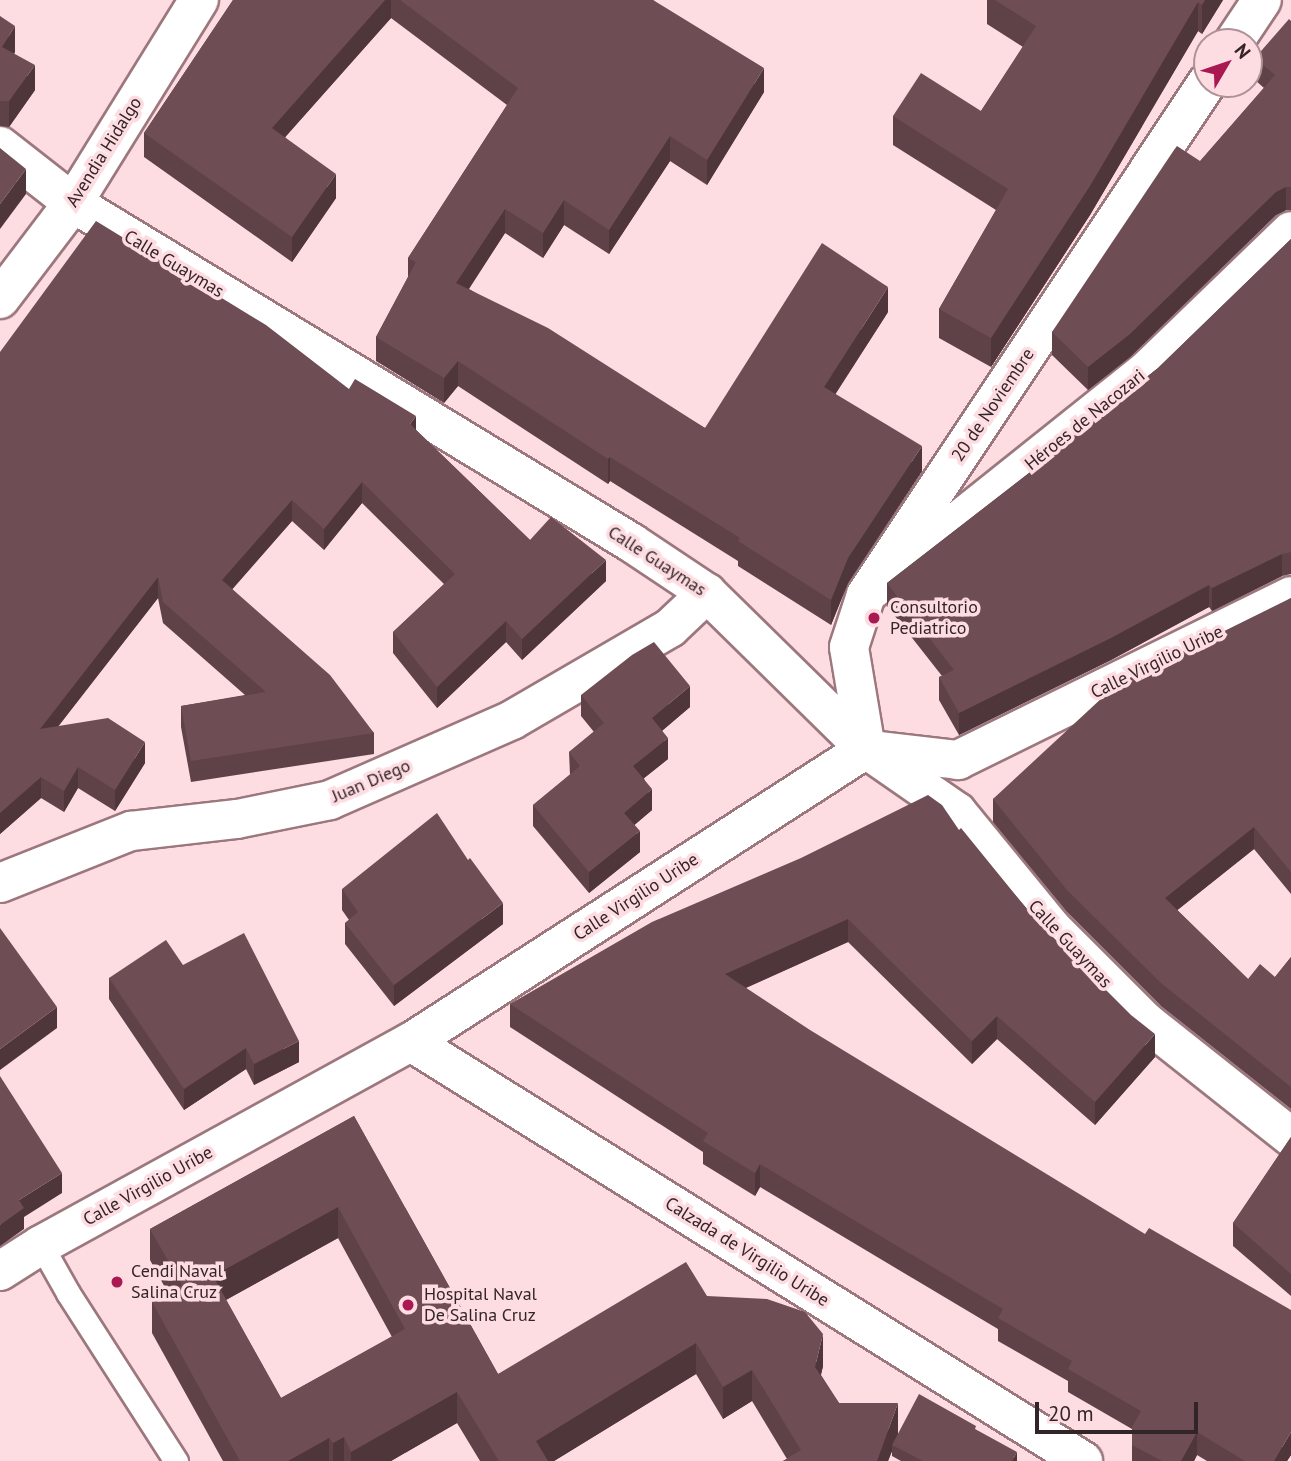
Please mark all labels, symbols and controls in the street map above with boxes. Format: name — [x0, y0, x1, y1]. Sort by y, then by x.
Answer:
north arrow — [1193, 28, 1263, 98]
text: N — [1230, 39, 1256, 63]
street label: Avendia Hidalgo — [62, 93, 146, 211]
street label: Calle Guaymas — [120, 226, 228, 302]
street label: 20 de Noviembre — [947, 344, 1039, 466]
street label: Héroes de Nacozari — [1021, 365, 1149, 475]
street label: Calle Guaymas — [604, 521, 710, 601]
place label: Consultorio Pediatrico — [890, 597, 978, 640]
marker: Consultorio Pediatrico — [864, 608, 884, 628]
street label: Calle Virgilio Uribe — [1087, 620, 1227, 704]
street label: Juan Diego — [328, 755, 414, 807]
street label: Calle Virgilio Uribe — [569, 848, 703, 946]
street label: Calle Guaymas — [1024, 895, 1116, 993]
street label: Calle Virgilio Uribe — [79, 1141, 217, 1231]
street label: Calzada de Virgilio Uribe — [661, 1193, 833, 1311]
place label: Cendi Naval Salina Cruz — [131, 1261, 223, 1304]
marker: Cendi Naval Salina Cruz — [109, 1274, 125, 1290]
place label: Hospital Naval De Salina Cruz — [424, 1284, 537, 1326]
marker: Hospital Naval De Salina Cruz — [398, 1295, 418, 1315]
scale bar — [1039, 1388, 1202, 1432]
text: 20 m — [1048, 1400, 1094, 1427]

